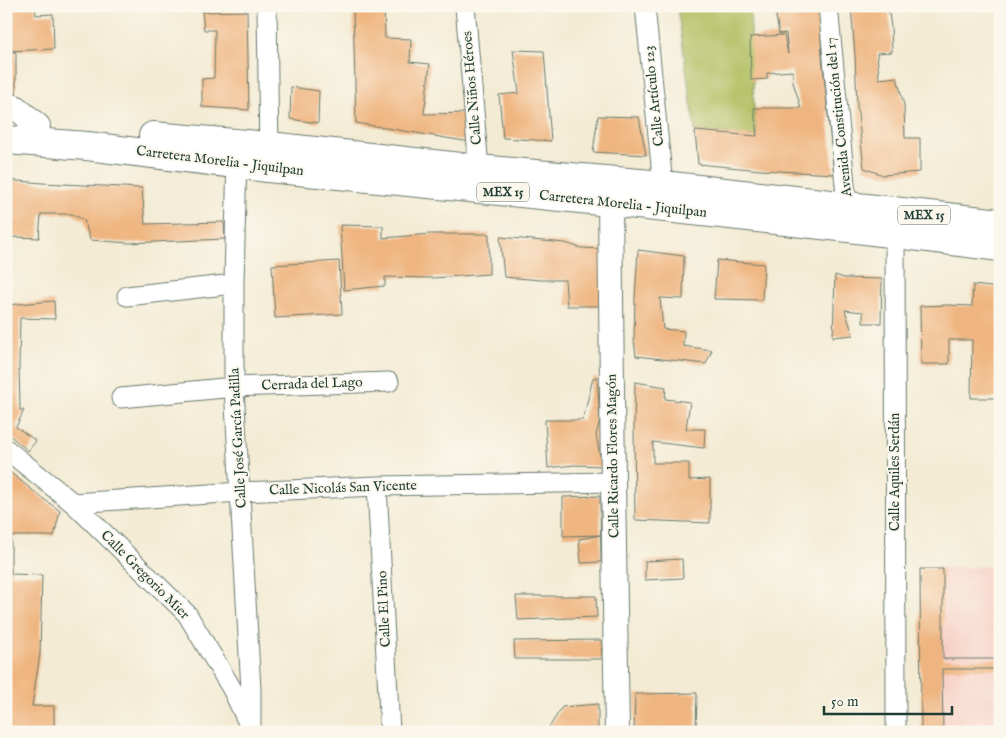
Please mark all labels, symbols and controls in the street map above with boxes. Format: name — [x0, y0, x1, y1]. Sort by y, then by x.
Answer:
street label: Calle Niños Héroes — [458, 30, 486, 146]
street label: Avenida Constitución del 17 — [822, 36, 856, 199]
street label: Calle Artículo 123 — [640, 45, 668, 147]
street label: Carretera Morelia - Jiquilpan — [135, 142, 305, 180]
road number: MEX 15 — [477, 182, 529, 202]
street label: Carretera Morelia - Jiquilpan — [538, 186, 708, 222]
road number: MEX 15 — [898, 206, 950, 224]
street label: Calle José García Padilla — [225, 366, 251, 509]
street label: Cerrada del Lago — [261, 373, 363, 395]
street label: Calle Ricardo Flores Magón — [603, 373, 623, 538]
street label: Calle Aquiles Serdán — [886, 412, 904, 531]
street label: Calle Nicolás San Vicente — [269, 476, 418, 500]
street label: Calle Gregorio Mier — [97, 527, 193, 623]
street label: Calle El Pino — [373, 570, 395, 648]
scale bar — [824, 683, 951, 715]
text: 50 m — [831, 692, 859, 711]

